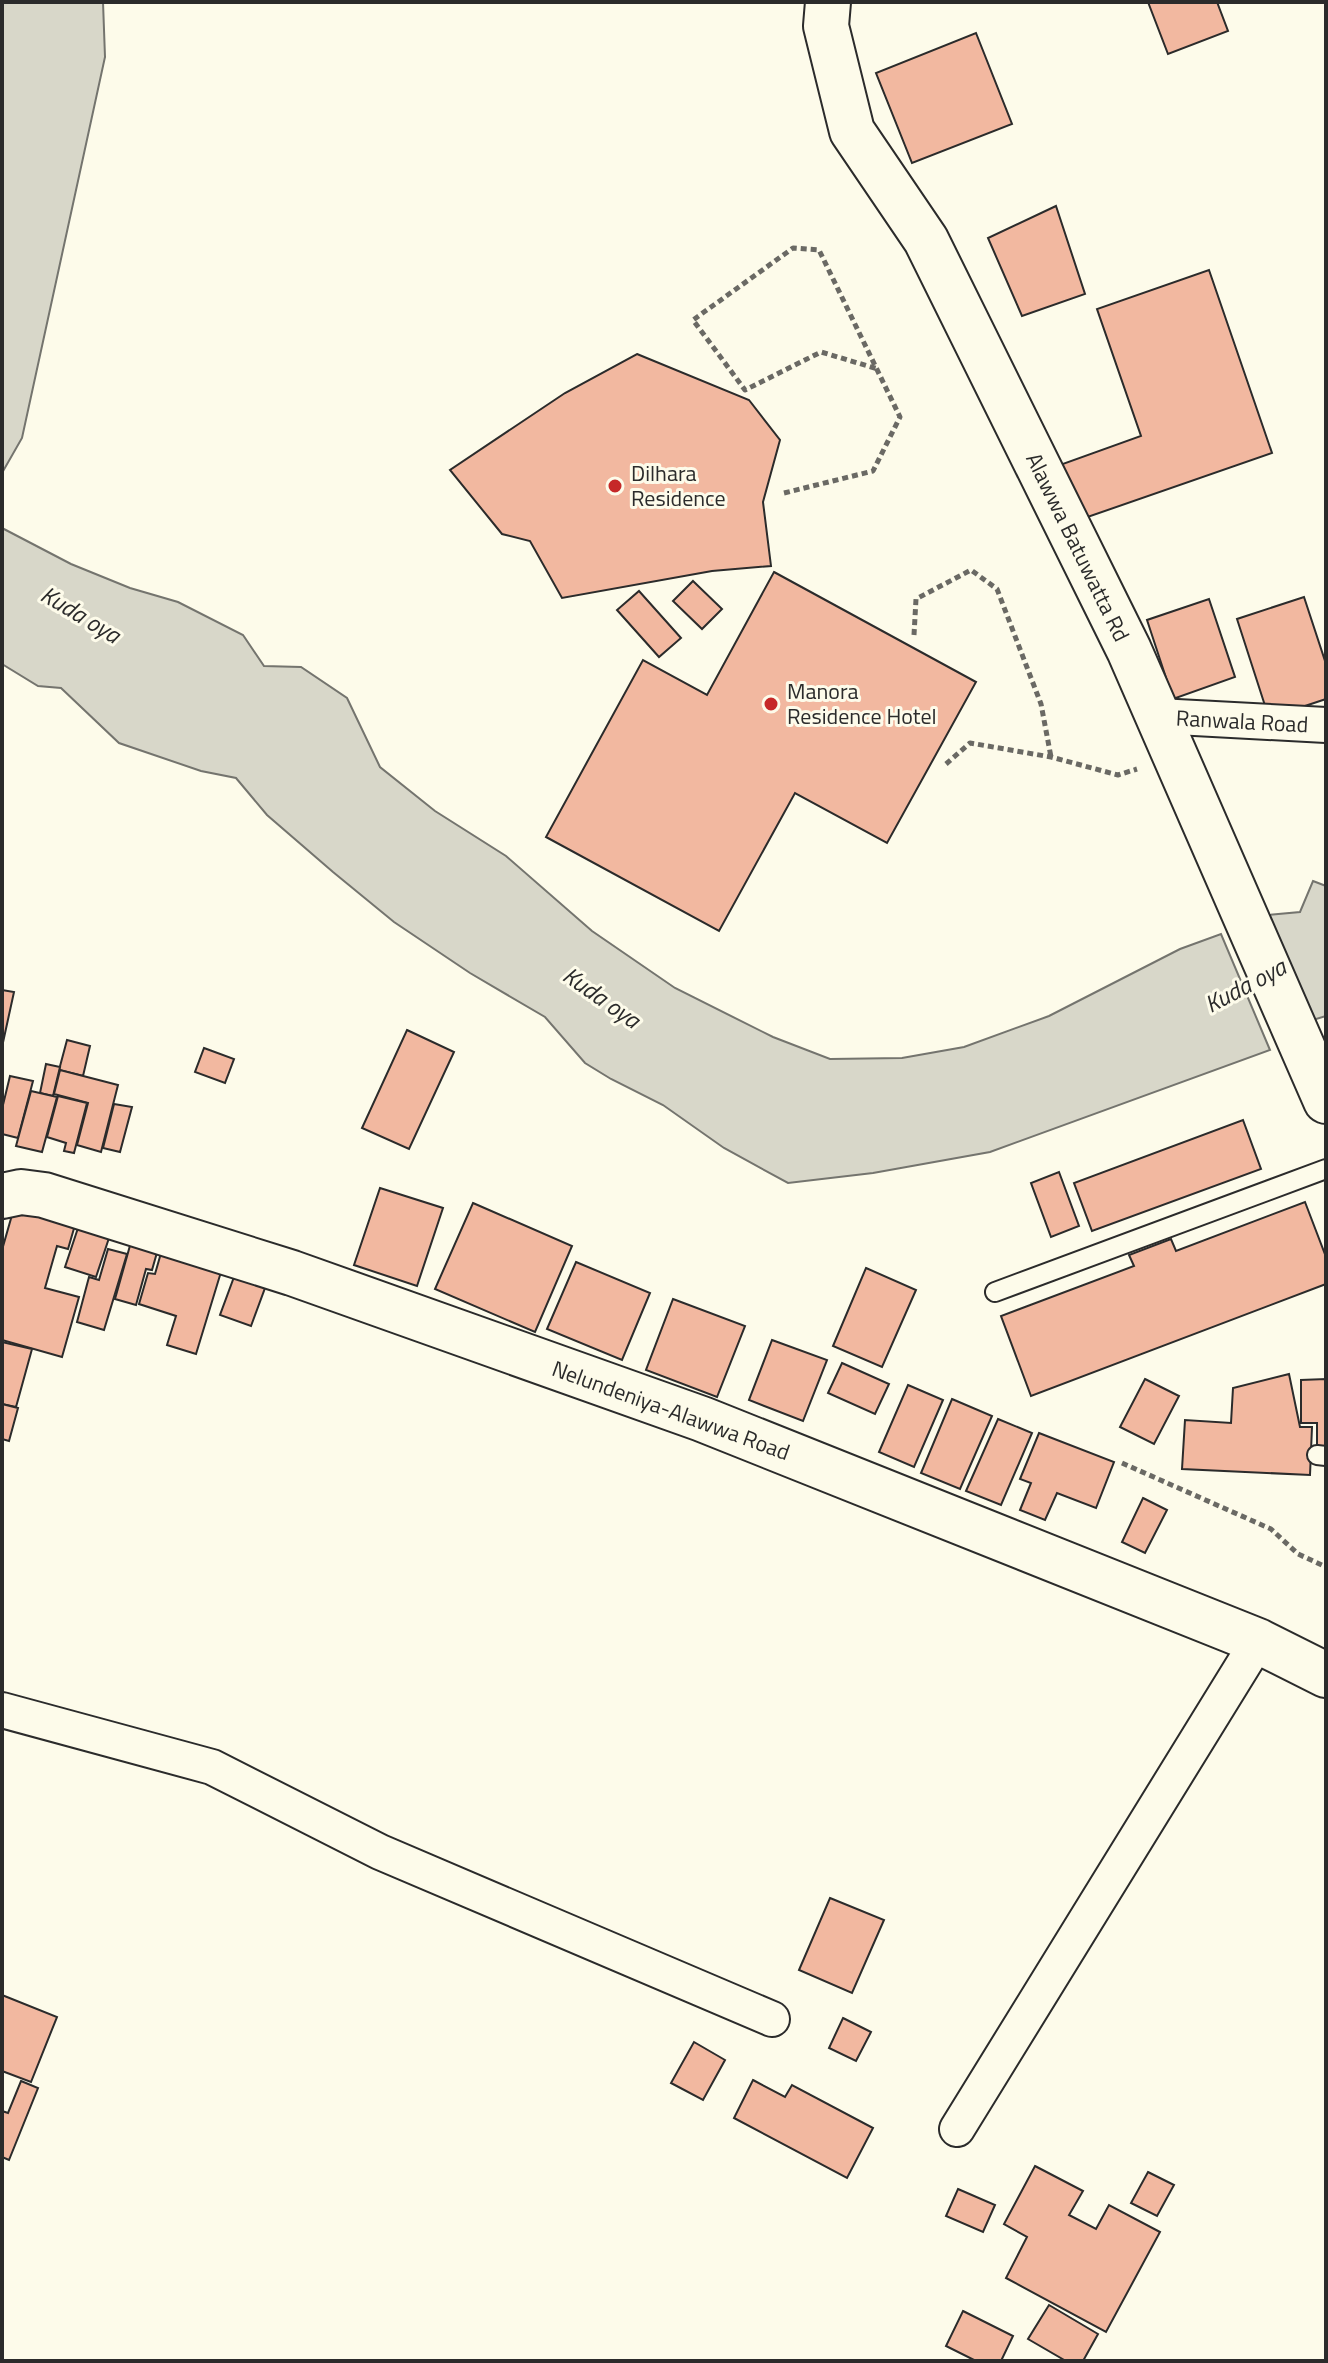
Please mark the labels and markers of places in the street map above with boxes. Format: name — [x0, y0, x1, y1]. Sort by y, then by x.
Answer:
place label: Dilhara Residence — [631, 456, 726, 515]
marker: Dilhara Residence — [606, 477, 624, 495]
place label: Manora Residence Hotel — [787, 674, 937, 733]
marker: Manora Residence Hotel — [762, 695, 780, 713]

